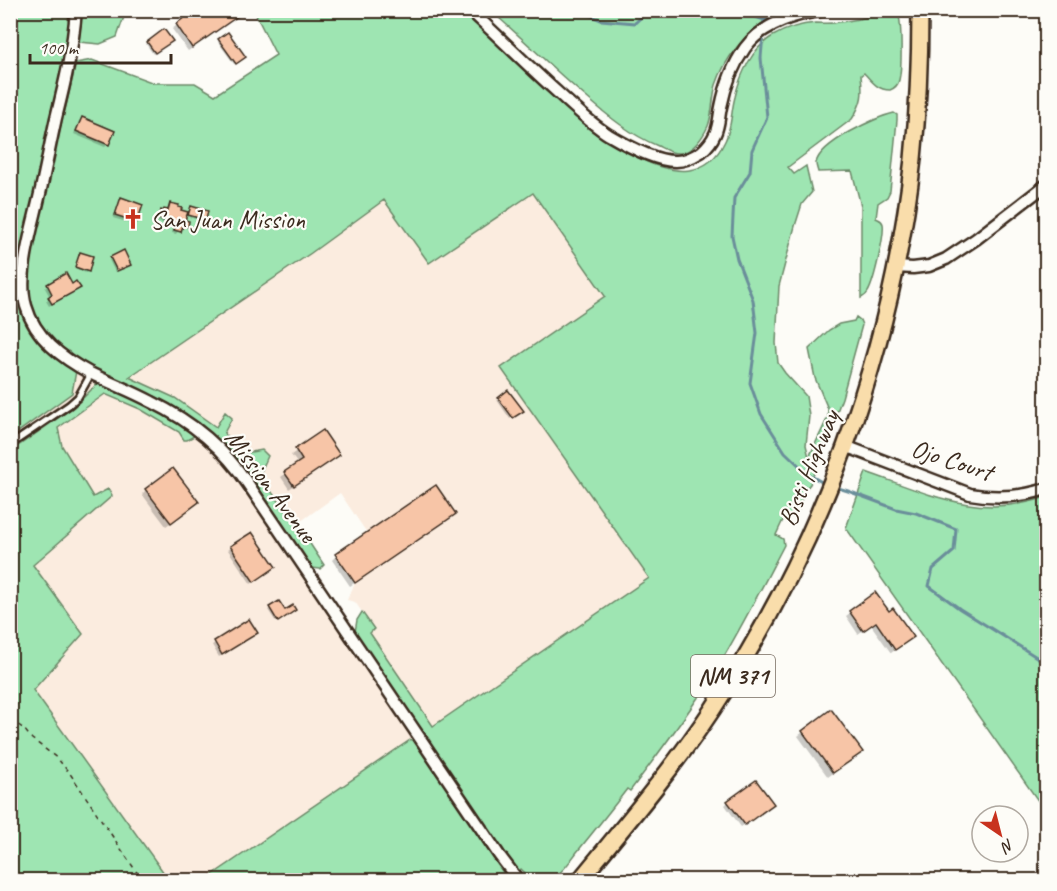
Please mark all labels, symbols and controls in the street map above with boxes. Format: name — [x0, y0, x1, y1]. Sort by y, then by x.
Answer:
scale bar — [30, 27, 171, 65]
text: 100 m — [39, 37, 80, 59]
place label: San Juan Mission — [150, 203, 305, 236]
church icon: San Juan Mission — [121, 207, 145, 231]
street label: Bisti Highway — [771, 403, 848, 531]
street label: Mission Avenue — [218, 423, 325, 550]
street label: Ojo Court — [907, 431, 1000, 490]
road number: NM 371 — [691, 655, 775, 697]
north arrow — [970, 804, 1030, 864]
text: N — [996, 834, 1018, 858]

